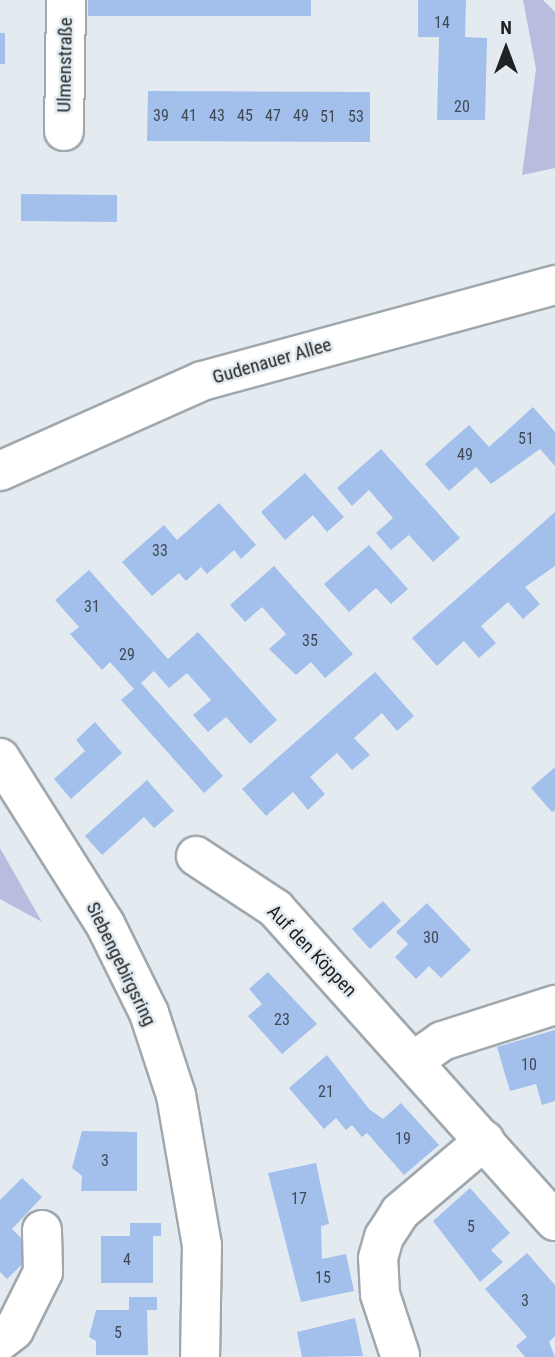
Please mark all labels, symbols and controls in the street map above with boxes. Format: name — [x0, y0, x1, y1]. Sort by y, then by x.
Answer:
house number: 14 — [434, 13, 450, 33]
north arrow — [471, 14, 541, 84]
text: N — [500, 16, 512, 39]
street label: Ulmenstraße — [53, 17, 77, 113]
house number: 20 — [454, 97, 470, 117]
house number: 39 — [153, 106, 169, 126]
house number: 41 — [181, 106, 197, 126]
house number: 43 — [209, 106, 225, 126]
house number: 45 — [237, 106, 253, 126]
house number: 47 — [265, 106, 281, 126]
house number: 49 — [293, 106, 309, 126]
house number: 51 — [320, 107, 336, 127]
house number: 53 — [348, 107, 364, 127]
street label: Gudenauer Allee — [210, 333, 334, 389]
house number: 51 — [518, 429, 534, 449]
house number: 49 — [457, 445, 473, 465]
house number: 33 — [152, 541, 168, 561]
house number: 31 — [84, 597, 100, 617]
house number: 35 — [302, 631, 318, 651]
house number: 29 — [119, 645, 135, 665]
street label: Siebengebirgsring — [81, 898, 161, 1030]
street label: Auf den Köppen — [263, 900, 361, 1002]
house number: 30 — [423, 928, 439, 948]
house number: 23 — [274, 1010, 290, 1030]
house number: 10 — [521, 1055, 537, 1075]
house number: 21 — [318, 1082, 334, 1102]
house number: 19 — [395, 1129, 411, 1149]
house number: 3 — [101, 1151, 109, 1171]
house number: 17 — [291, 1189, 307, 1209]
house number: 5 — [467, 1217, 475, 1237]
house number: 4 — [123, 1250, 131, 1270]
house number: 15 — [315, 1268, 331, 1288]
house number: 3 — [521, 1291, 529, 1311]
house number: 5 — [114, 1323, 122, 1343]

